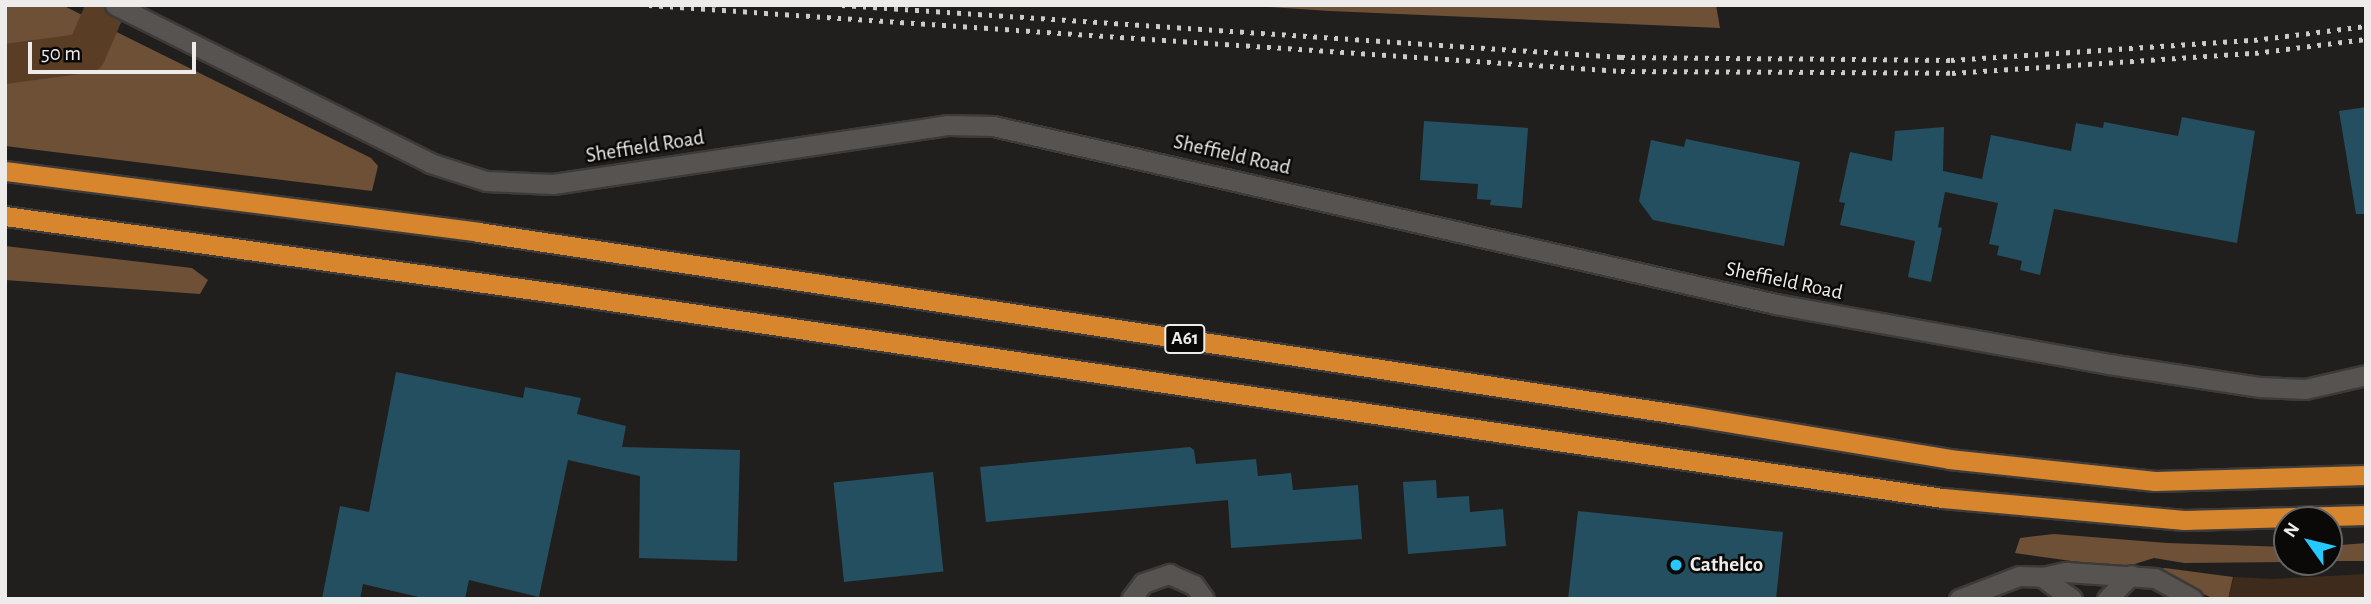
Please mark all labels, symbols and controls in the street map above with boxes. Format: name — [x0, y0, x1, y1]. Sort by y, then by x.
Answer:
scale bar — [32, 28, 200, 72]
text: 50 m — [41, 43, 81, 64]
street label: Sheffield Road — [584, 125, 706, 169]
street label: Sheffield Road — [1171, 129, 1293, 181]
street label: Sheffield Road — [1723, 256, 1845, 306]
road number: A61 — [1164, 324, 1206, 354]
north arrow — [2273, 506, 2343, 576]
text: N — [2280, 519, 2303, 541]
place label: Cathelco — [1690, 552, 1763, 578]
marker: Cathelco — [1668, 557, 1684, 573]

